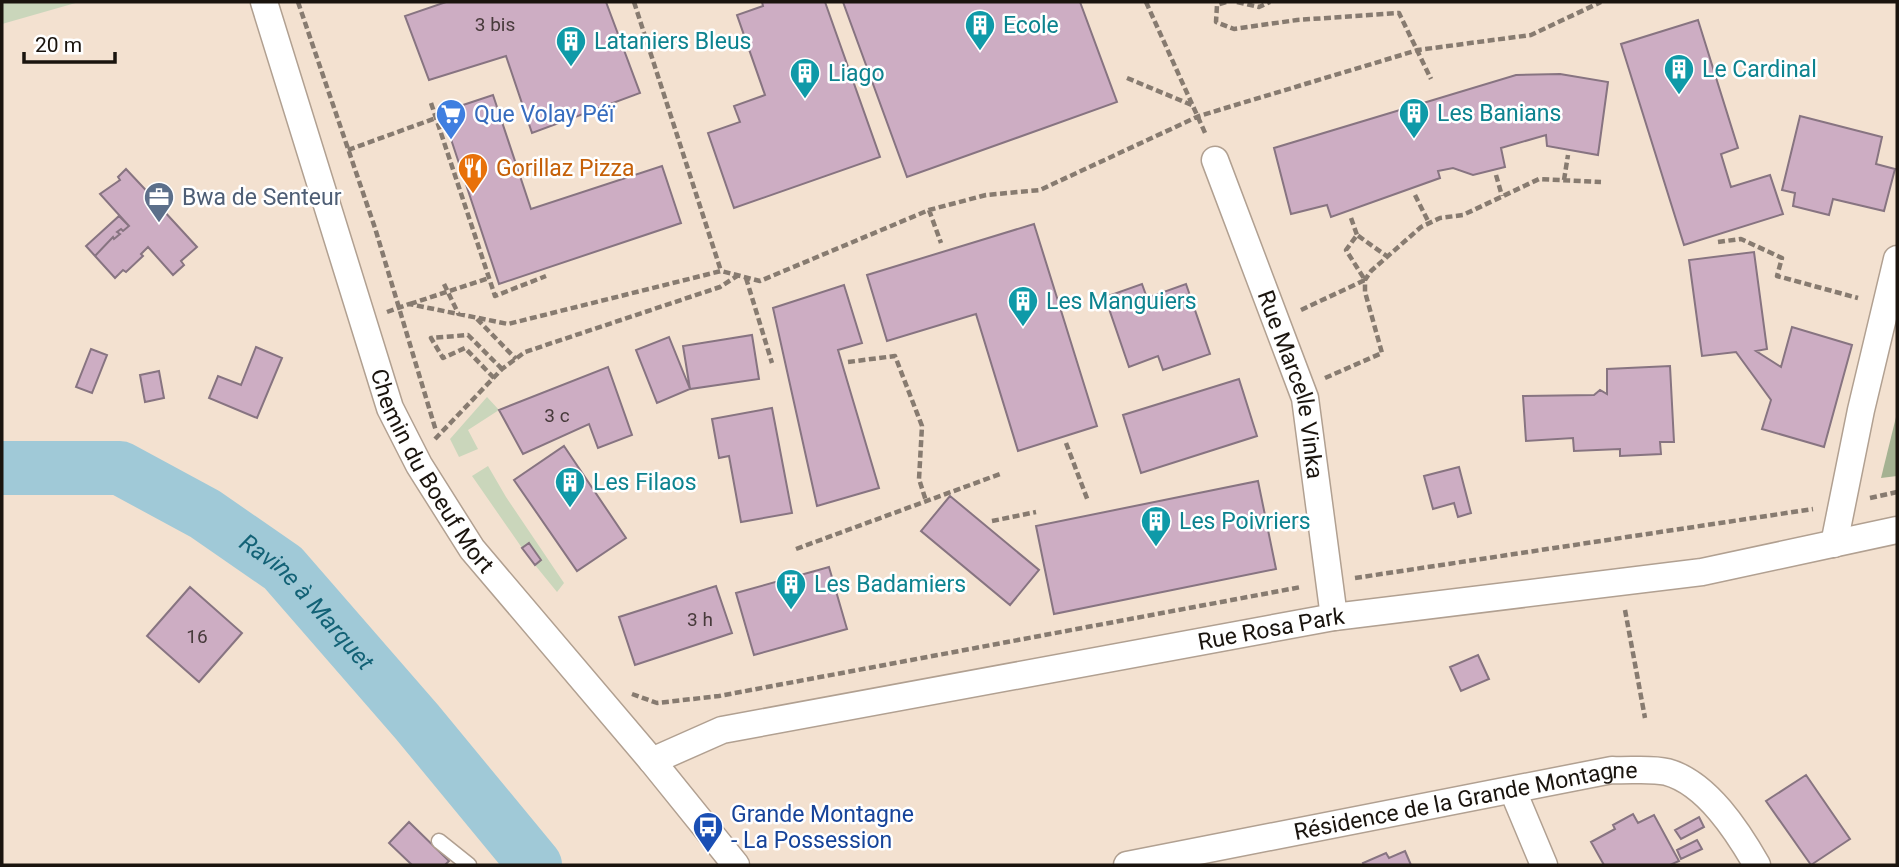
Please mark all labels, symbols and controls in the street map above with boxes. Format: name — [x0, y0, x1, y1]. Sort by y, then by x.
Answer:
building icon: Ecole — [963, 8, 997, 52]
place label: Ecole — [1003, 12, 1059, 39]
house number: 3 bis — [475, 13, 515, 36]
scale bar — [24, 21, 116, 65]
building icon: Lataniers Bleus — [554, 24, 588, 68]
place label: Lataniers Bleus — [594, 28, 751, 55]
text: 20 m — [35, 33, 82, 57]
building icon: Le Cardinal — [1662, 52, 1696, 96]
building icon: Liago — [788, 56, 822, 100]
place label: Le Cardinal — [1702, 56, 1817, 83]
place label: Liago — [828, 60, 885, 87]
building icon: Les Banians — [1397, 96, 1431, 140]
supermarket icon: Que Volay Péï — [434, 97, 468, 141]
place label: Les Banians — [1437, 100, 1561, 127]
place label: Que Volay Péï — [474, 101, 616, 128]
restaurant icon: Gorillaz Pizza — [456, 151, 490, 195]
place label: Gorillaz Pizza — [496, 155, 634, 182]
office icon: Bwa de Senteur — [142, 180, 176, 224]
place label: Bwa de Senteur — [182, 184, 342, 211]
building icon: Les Manguiers — [1006, 284, 1040, 328]
street label: Rue Marcelle Vinka — [1252, 287, 1329, 480]
place label: Les Manguiers — [1046, 288, 1197, 315]
street label: Chemin du Boeuf Mort — [365, 366, 499, 579]
house number: 3 c — [544, 404, 570, 427]
building icon: Les Filaos — [553, 465, 587, 509]
place label: Les Filaos — [593, 469, 697, 496]
building icon: Les Poivriers — [1139, 504, 1173, 548]
place label: Les Poivriers — [1179, 508, 1311, 535]
water label: Ravine à Marquet — [234, 528, 380, 676]
building icon: Les Badamiers — [774, 567, 808, 611]
place label: Les Badamiers — [814, 571, 966, 598]
street label: Rue Rosa Park — [1196, 603, 1346, 656]
house number: 3 h — [687, 608, 713, 631]
house number: 16 — [186, 625, 208, 648]
street label: Résidence de la Grande Montagne — [1292, 757, 1638, 846]
place label: Grande Montagne - La Possession — [731, 801, 914, 854]
bus stop icon: Grande Montagne - La Possession — [691, 810, 725, 854]

